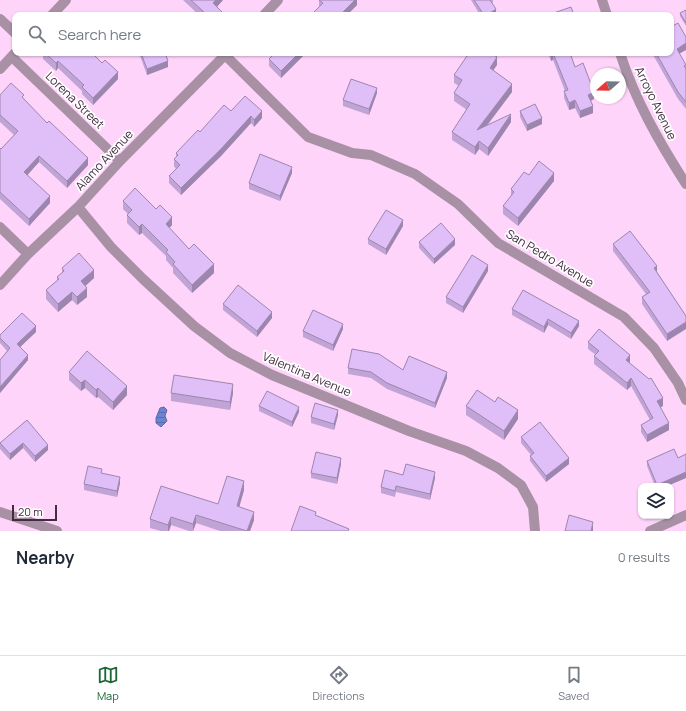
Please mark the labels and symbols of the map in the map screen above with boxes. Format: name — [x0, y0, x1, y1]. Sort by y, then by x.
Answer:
street label: Arroyo Avenue — [631, 63, 681, 143]
street label: Lorena Street — [42, 68, 108, 133]
north arrow — [590, 68, 626, 104]
street label: Alamo Avenue — [71, 126, 137, 194]
street label: San Pedro Avenue — [503, 225, 597, 291]
street label: Valentina Avenue — [260, 348, 354, 400]
scale bar — [12, 503, 57, 522]

